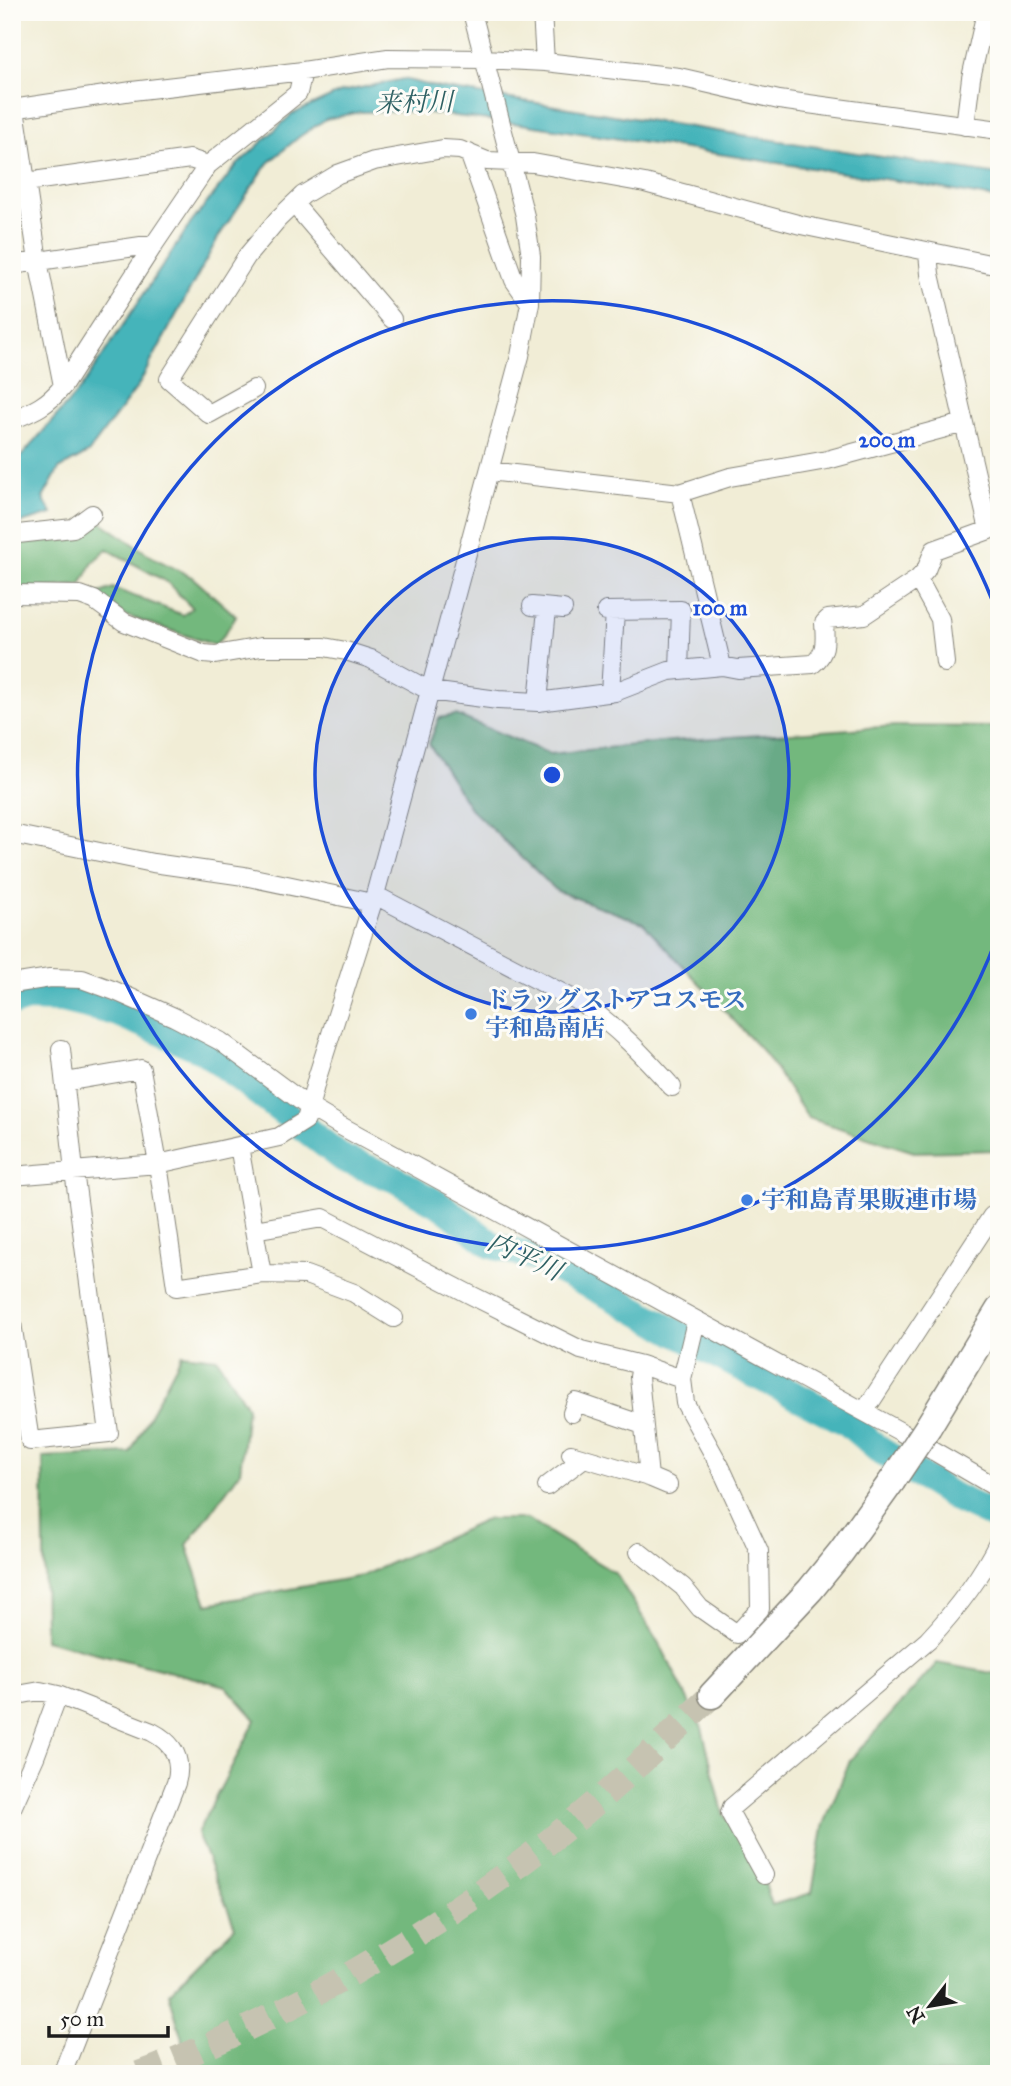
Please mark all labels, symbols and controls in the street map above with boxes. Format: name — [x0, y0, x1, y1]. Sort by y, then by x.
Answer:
water label: 来村川 — [375, 85, 456, 119]
text: 200 m — [859, 427, 916, 453]
text: 100 m — [693, 595, 748, 621]
centre of rings — [540, 763, 564, 787]
place label: ドラッグストアコスモス 宇和島南店 — [485, 985, 746, 1043]
marker: ドラッグストアコスモス 宇和島南店 — [463, 1006, 479, 1022]
place label: 宇和島青果販連市場 — [761, 1185, 977, 1215]
marker: 宇和島青果販連市場 — [739, 1192, 755, 1208]
water label: 内平川 — [483, 1225, 570, 1288]
north arrow — [895, 1970, 965, 2040]
scale bar — [49, 1995, 168, 2039]
text: N — [902, 2002, 930, 2027]
text: 50 m — [60, 2006, 105, 2032]

